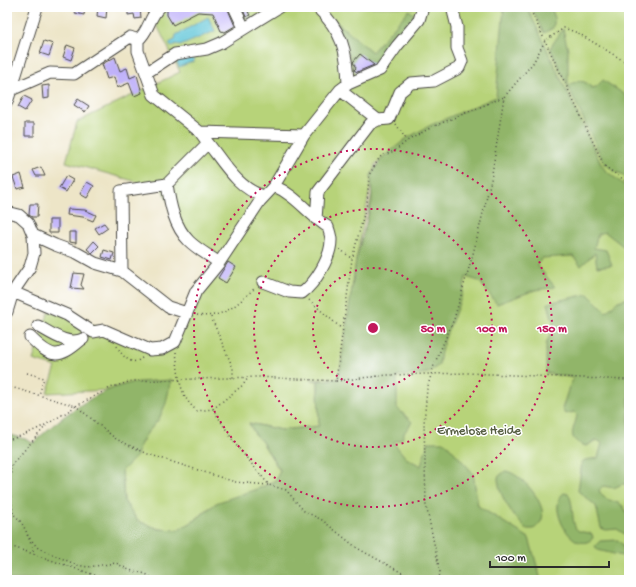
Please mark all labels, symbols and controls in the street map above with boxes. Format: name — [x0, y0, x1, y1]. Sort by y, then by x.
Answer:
centre of rings — [366, 321, 380, 335]
text: 50 m — [421, 323, 446, 337]
text: 100 m — [476, 323, 507, 337]
text: 150 m — [536, 323, 567, 337]
park label: Ermelose Heide — [437, 424, 521, 439]
scale bar — [490, 543, 609, 569]
text: 100 m — [495, 552, 526, 566]

